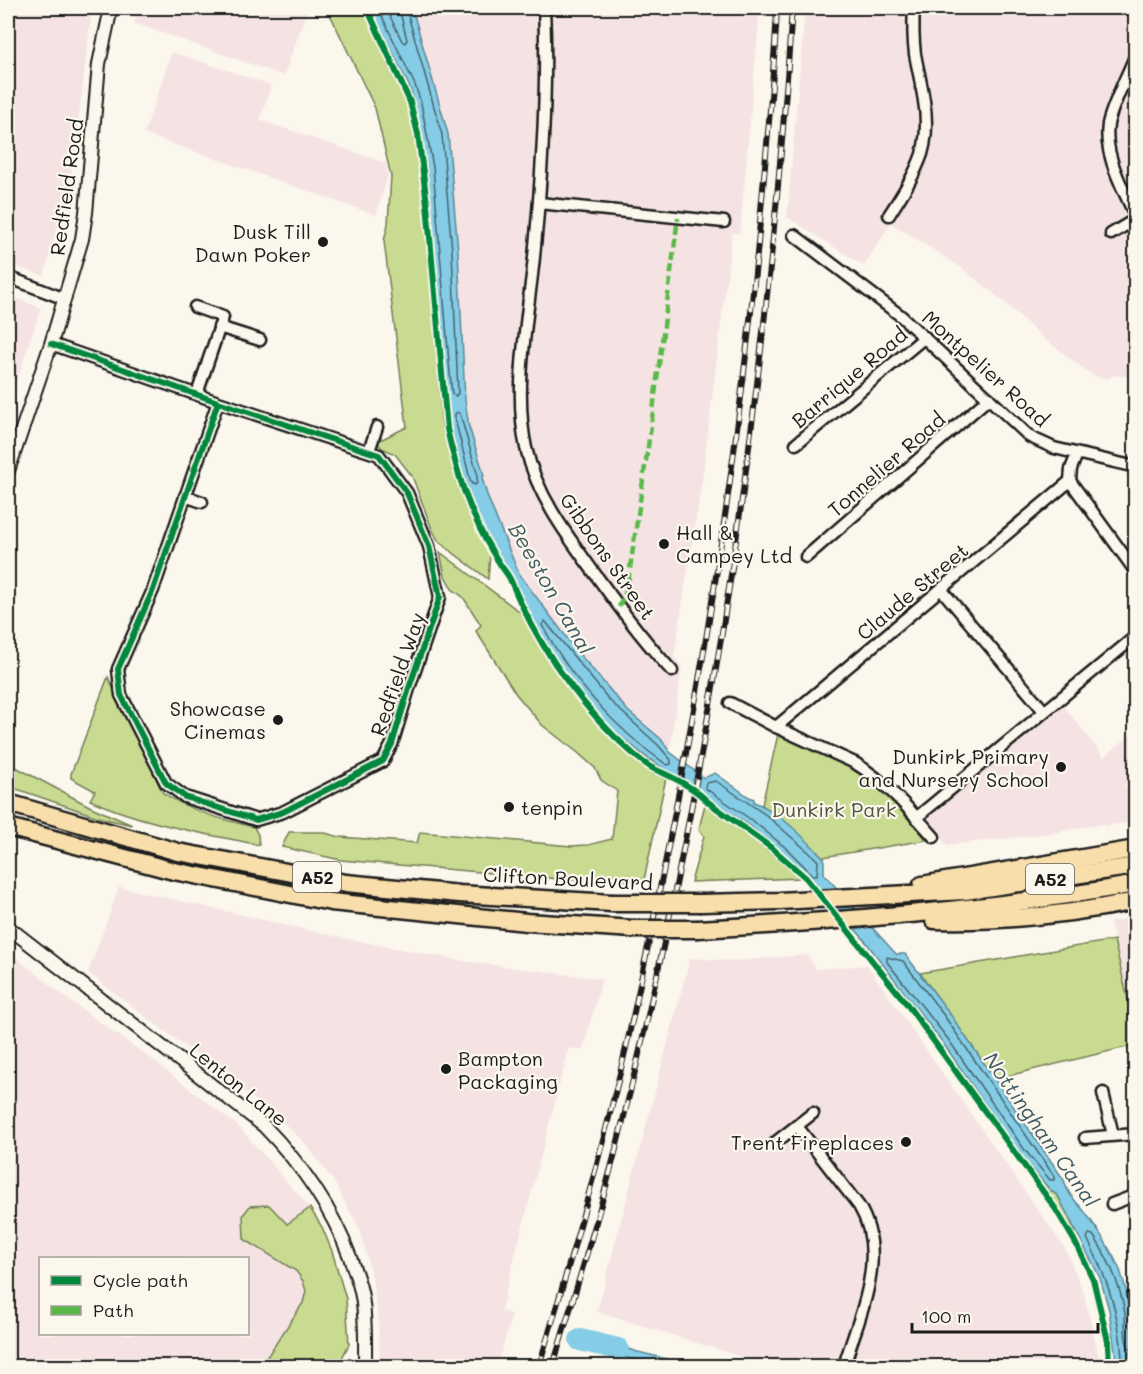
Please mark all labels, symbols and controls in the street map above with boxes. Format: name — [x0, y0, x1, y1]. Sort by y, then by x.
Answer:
street label: Redfield Road — [44, 117, 88, 257]
place label: Dusk Till Dawn Poker — [195, 218, 311, 267]
marker: Dusk Till Dawn Poker — [316, 235, 330, 249]
street label: Montpelier Road — [917, 304, 1055, 432]
street label: Barrique Road — [786, 321, 912, 433]
street label: Tonnelier Road — [822, 406, 950, 522]
street label: Gibbons Street — [555, 487, 661, 625]
water label: Beeston Canal — [503, 517, 601, 659]
place label: Hall & Campey Ltd — [676, 519, 792, 568]
marker: Hall & Campey Ltd — [657, 537, 671, 551]
street label: Claude Street — [851, 537, 973, 645]
street label: Redfield Way — [364, 609, 430, 739]
place label: Showcase Cinemas — [170, 695, 266, 744]
marker: Showcase Cinemas — [271, 713, 285, 727]
place label: Dunkirk Primary and Nursery School — [859, 743, 1049, 792]
marker: Dunkirk Primary and Nursery School — [1054, 760, 1068, 774]
place label: tenpin — [521, 794, 583, 820]
park label: Dunkirk Park — [772, 796, 896, 822]
marker: tenpin — [502, 800, 516, 814]
street label: Clifton Boulevard — [483, 861, 653, 895]
road number: A52 — [293, 862, 341, 892]
road number: A52 — [1026, 864, 1074, 894]
street label: Lenton Lane — [185, 1037, 293, 1131]
place label: Bampton Packaging — [458, 1045, 558, 1094]
water label: Nottingham Canal — [978, 1046, 1106, 1212]
marker: Bampton Packaging — [439, 1062, 453, 1076]
place label: Trent Fireplaces — [731, 1129, 894, 1155]
marker: Trent Fireplaces — [899, 1135, 913, 1149]
legend — [39, 1257, 249, 1335]
text: Cycle path — [93, 1268, 188, 1292]
scale bar — [912, 1296, 1098, 1334]
text: Path — [93, 1298, 133, 1322]
text: 100 m — [921, 1304, 971, 1328]

